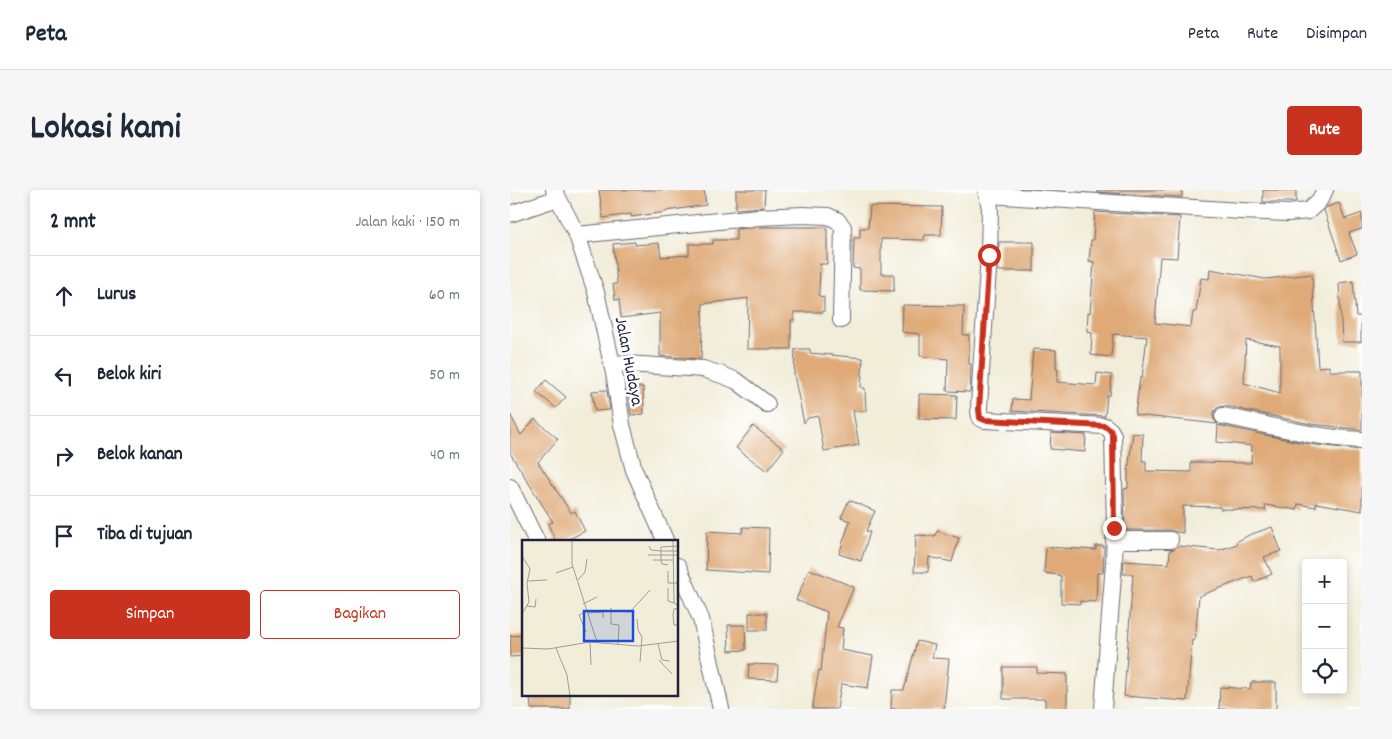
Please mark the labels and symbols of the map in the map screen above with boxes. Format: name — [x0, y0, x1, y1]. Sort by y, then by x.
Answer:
route start — [978, 244, 1001, 267]
street label: Jalan Hudaya — [607, 315, 648, 408]
route end — [1103, 517, 1126, 540]
inset map — [522, 540, 679, 697]

